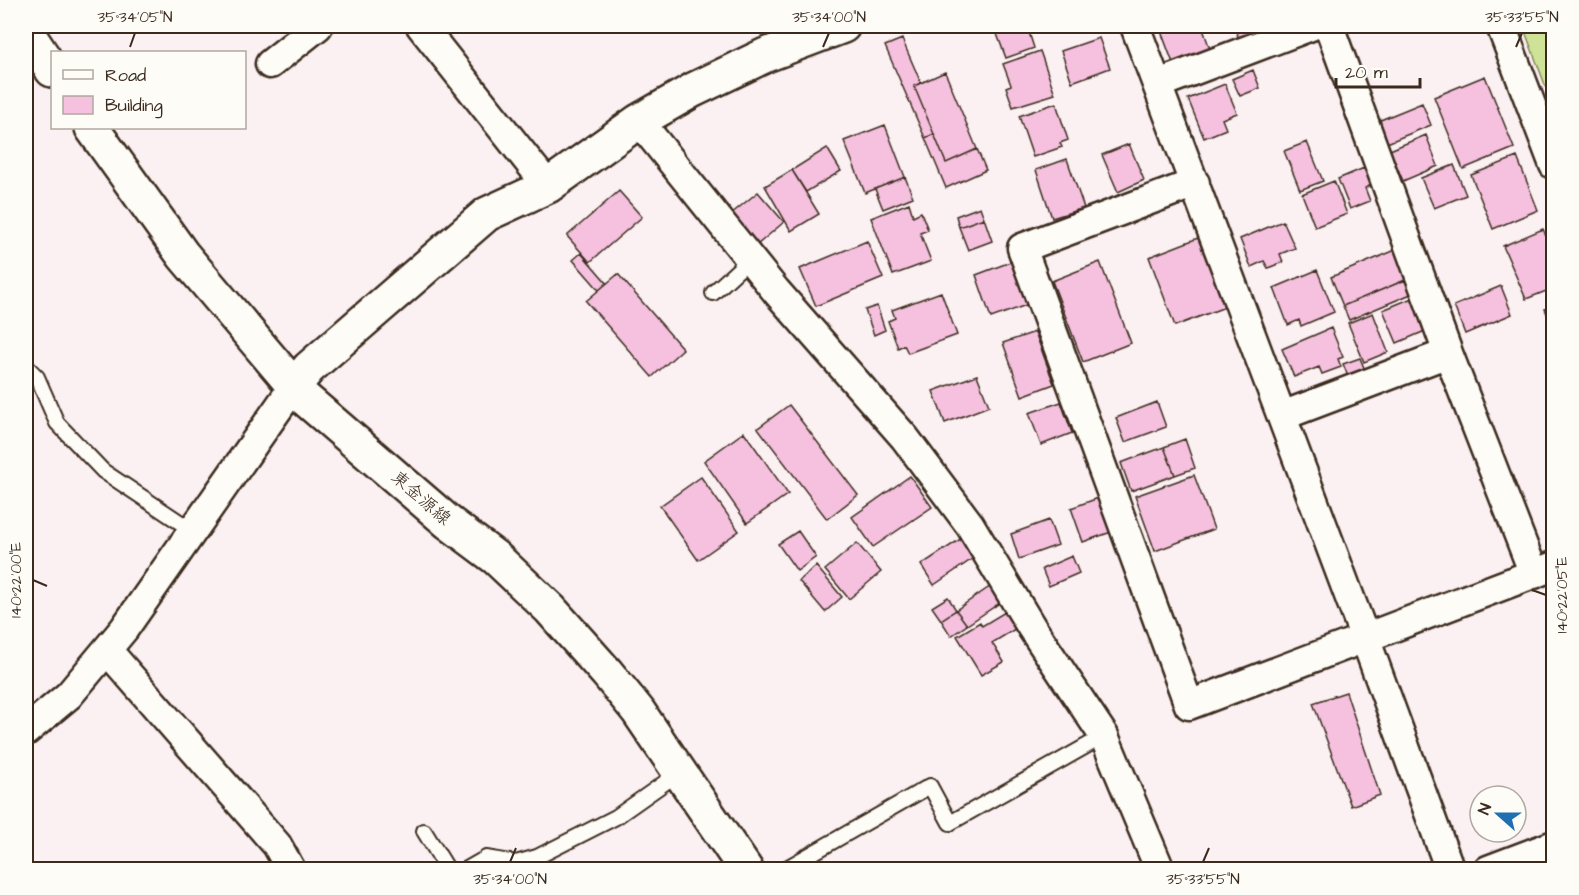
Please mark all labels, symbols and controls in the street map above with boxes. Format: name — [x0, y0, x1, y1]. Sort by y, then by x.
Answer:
text: 35°34'05"N — [98, 7, 172, 28]
text: 35°34'00"N — [792, 7, 866, 28]
text: 35°33'55"N — [1485, 7, 1559, 28]
legend — [51, 51, 246, 129]
scale bar — [1336, 51, 1420, 89]
text: 20 m — [1345, 60, 1388, 85]
text: Road — [105, 63, 146, 88]
text: Building — [105, 93, 163, 119]
street label: 東金源線 — [386, 465, 456, 531]
text: 140°22'00"E — [6, 542, 27, 618]
text: 140°22'05"E — [1552, 556, 1573, 634]
north arrow — [1468, 784, 1528, 844]
text: N — [1473, 800, 1497, 818]
text: 35°34'00"N — [473, 869, 547, 890]
text: 35°33'55"N — [1166, 869, 1240, 890]

